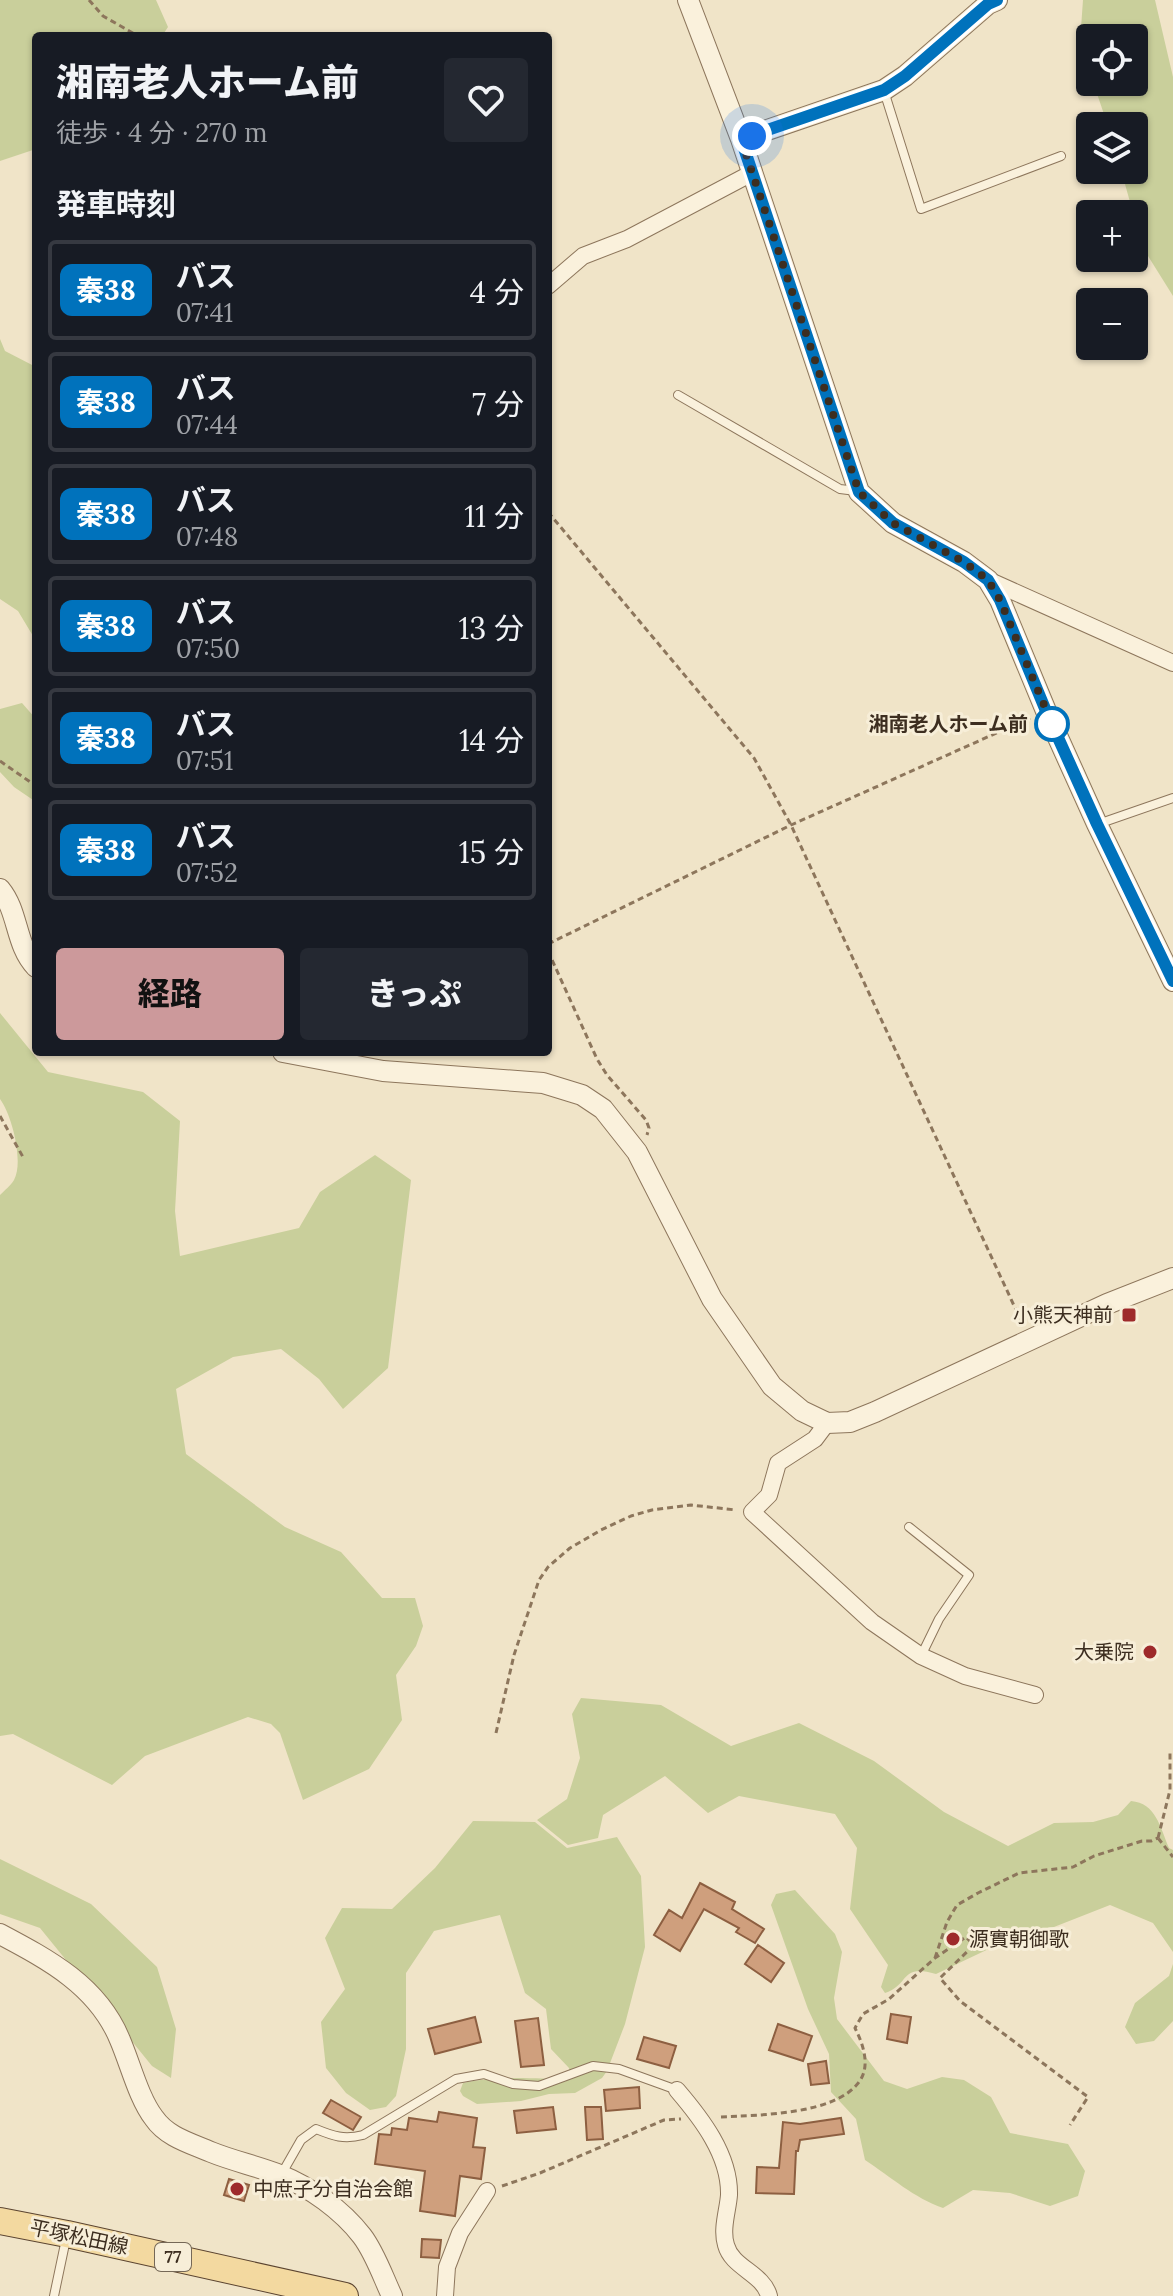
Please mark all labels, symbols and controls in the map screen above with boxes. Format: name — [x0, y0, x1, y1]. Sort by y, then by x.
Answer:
map controls — [1076, 24, 1148, 360]
button: locate — [1076, 24, 1148, 96]
text: 湘南老人ホーム前 — [56, 58, 359, 106]
button: heart — [444, 58, 528, 142]
button: layers — [1076, 112, 1148, 184]
text: 徒歩 · 4 分 · 270 m — [56, 116, 267, 149]
your location — [732, 116, 772, 156]
text: 発車時刻 — [56, 185, 176, 223]
button: + — [1076, 200, 1148, 272]
text: バス — [176, 257, 236, 295]
text: 秦38 — [76, 272, 136, 308]
text: 4 分 — [470, 273, 524, 311]
button: − — [1076, 288, 1148, 360]
text: 07:41 — [176, 296, 233, 329]
text: バス — [176, 369, 236, 407]
text: 秦38 — [76, 384, 136, 420]
text: 7 分 — [472, 385, 524, 423]
text: 07:44 — [176, 408, 238, 441]
text: バス — [176, 481, 236, 519]
text: 秦38 — [76, 496, 136, 532]
text: 11 分 — [464, 497, 524, 535]
text: 07:48 — [176, 520, 238, 553]
text: バス — [176, 593, 236, 631]
text: 秦38 — [76, 608, 136, 644]
text: 13 分 — [458, 609, 524, 647]
text: 07:50 — [176, 632, 240, 665]
text: バス — [176, 705, 236, 743]
marker: 湘南老人ホーム前 — [1035, 707, 1069, 741]
place label: 湘南老人ホーム前 — [869, 711, 1028, 736]
text: 秦38 — [76, 720, 136, 756]
text: 14 分 — [459, 721, 524, 759]
text: 07:51 — [176, 744, 233, 777]
text: バス — [176, 817, 236, 855]
text: 秦38 — [76, 832, 136, 868]
text: 15 分 — [459, 833, 524, 871]
text: 07:52 — [176, 856, 238, 889]
button: 経路 — [56, 948, 284, 1040]
button: きっぷ — [300, 948, 528, 1040]
place label: 小熊天神前 — [1013, 1302, 1113, 1327]
marker: 小熊天神前 — [1120, 1306, 1138, 1324]
place label: 大乗院 — [1074, 1639, 1134, 1664]
marker: 大乗院 — [1141, 1643, 1159, 1661]
place label: 源實朝御歌 — [969, 1926, 1069, 1951]
marker: 源實朝御歌 — [944, 1930, 962, 1948]
place label: 中庶子分自治会館 — [253, 2176, 413, 2201]
marker: 中庶子分自治会館 — [228, 2180, 246, 2198]
street label: 平塚松田線 — [28, 2214, 131, 2259]
road number: 77 — [155, 2243, 191, 2271]

